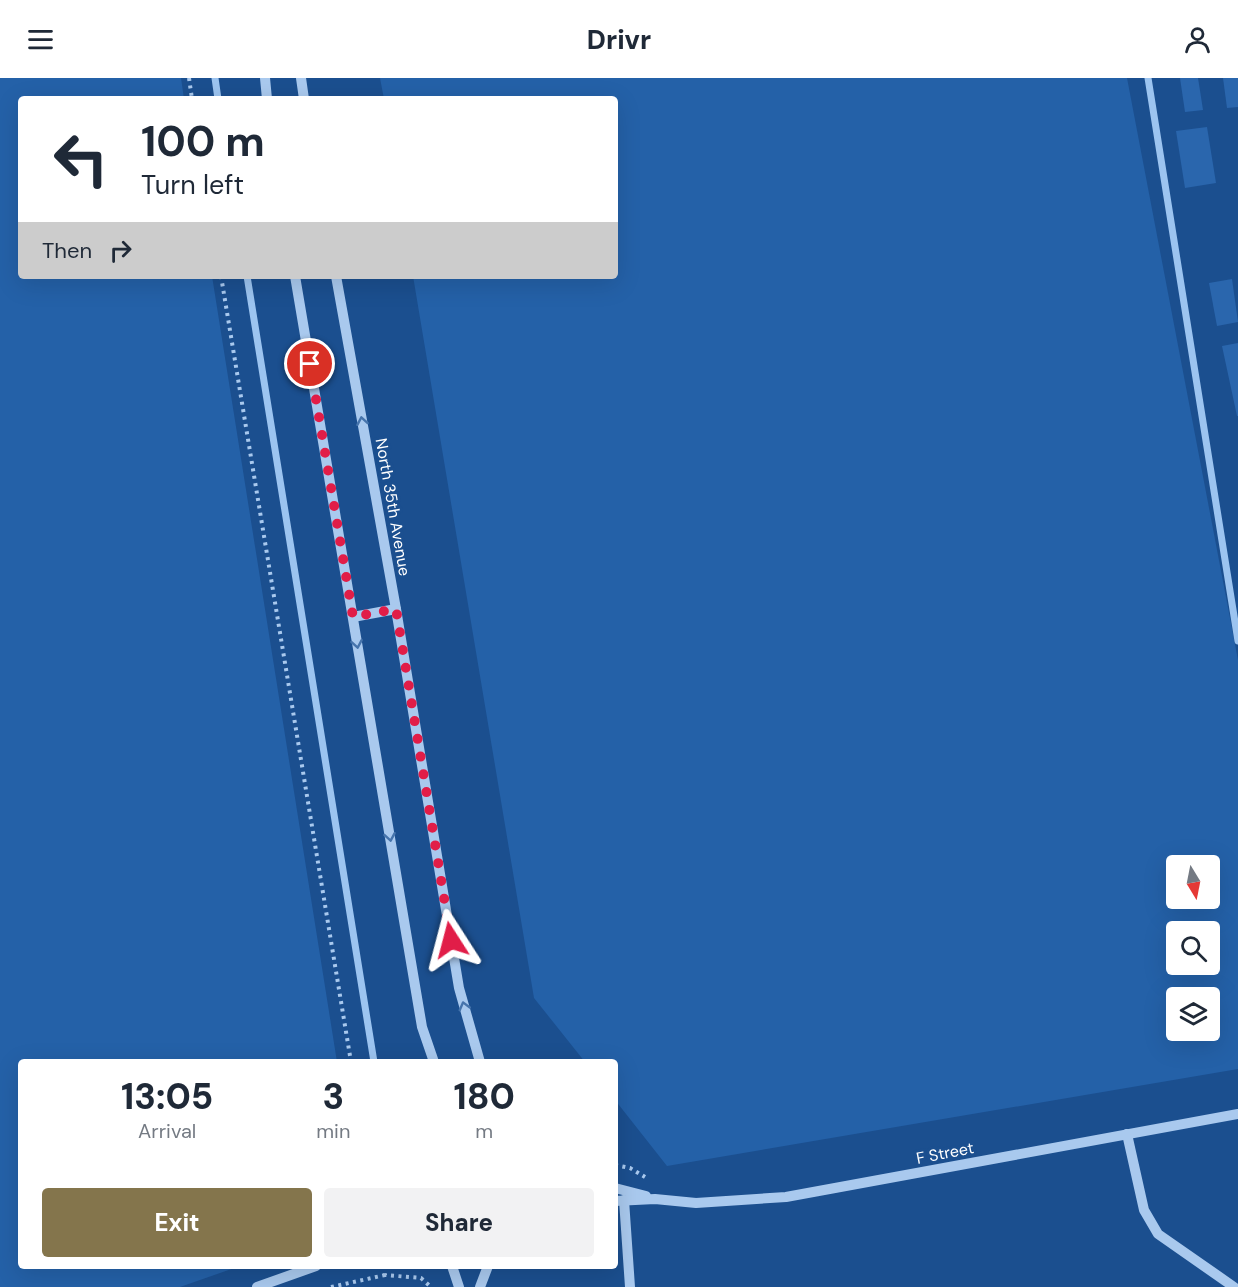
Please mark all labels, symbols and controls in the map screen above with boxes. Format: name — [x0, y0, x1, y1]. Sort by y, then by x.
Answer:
text: Drivr — [587, 22, 651, 57]
icon: menu — [24, 23, 57, 56]
icon: person — [1181, 23, 1214, 56]
text: 100 m — [141, 114, 265, 169]
icon: left — [42, 120, 120, 198]
text: Turn left — [141, 167, 244, 202]
icon: right — [104, 234, 137, 267]
text: Then — [42, 236, 92, 265]
pin — [284, 338, 335, 389]
icon: arrive — [293, 347, 326, 380]
one-way arrow — [356, 416, 369, 426]
street label: North 35th Avenue — [371, 436, 415, 578]
one-way arrow — [350, 639, 363, 649]
one-way arrow — [383, 831, 396, 841]
north arrow — [1166, 855, 1220, 909]
map controls — [1166, 855, 1220, 1041]
position arrow — [419, 908, 483, 972]
button: search — [1166, 921, 1220, 975]
button: layers — [1166, 987, 1220, 1041]
one-way arrow — [458, 1001, 471, 1011]
text: 13:05 — [121, 1073, 213, 1120]
text: 3 — [322, 1073, 344, 1120]
text: 180 — [453, 1073, 515, 1120]
text: Arrival — [138, 1118, 196, 1144]
text: min — [316, 1118, 350, 1144]
text: m — [475, 1118, 493, 1144]
street label: F Street — [914, 1137, 976, 1169]
button: Exit — [42, 1188, 312, 1257]
button: Share — [324, 1188, 594, 1257]

